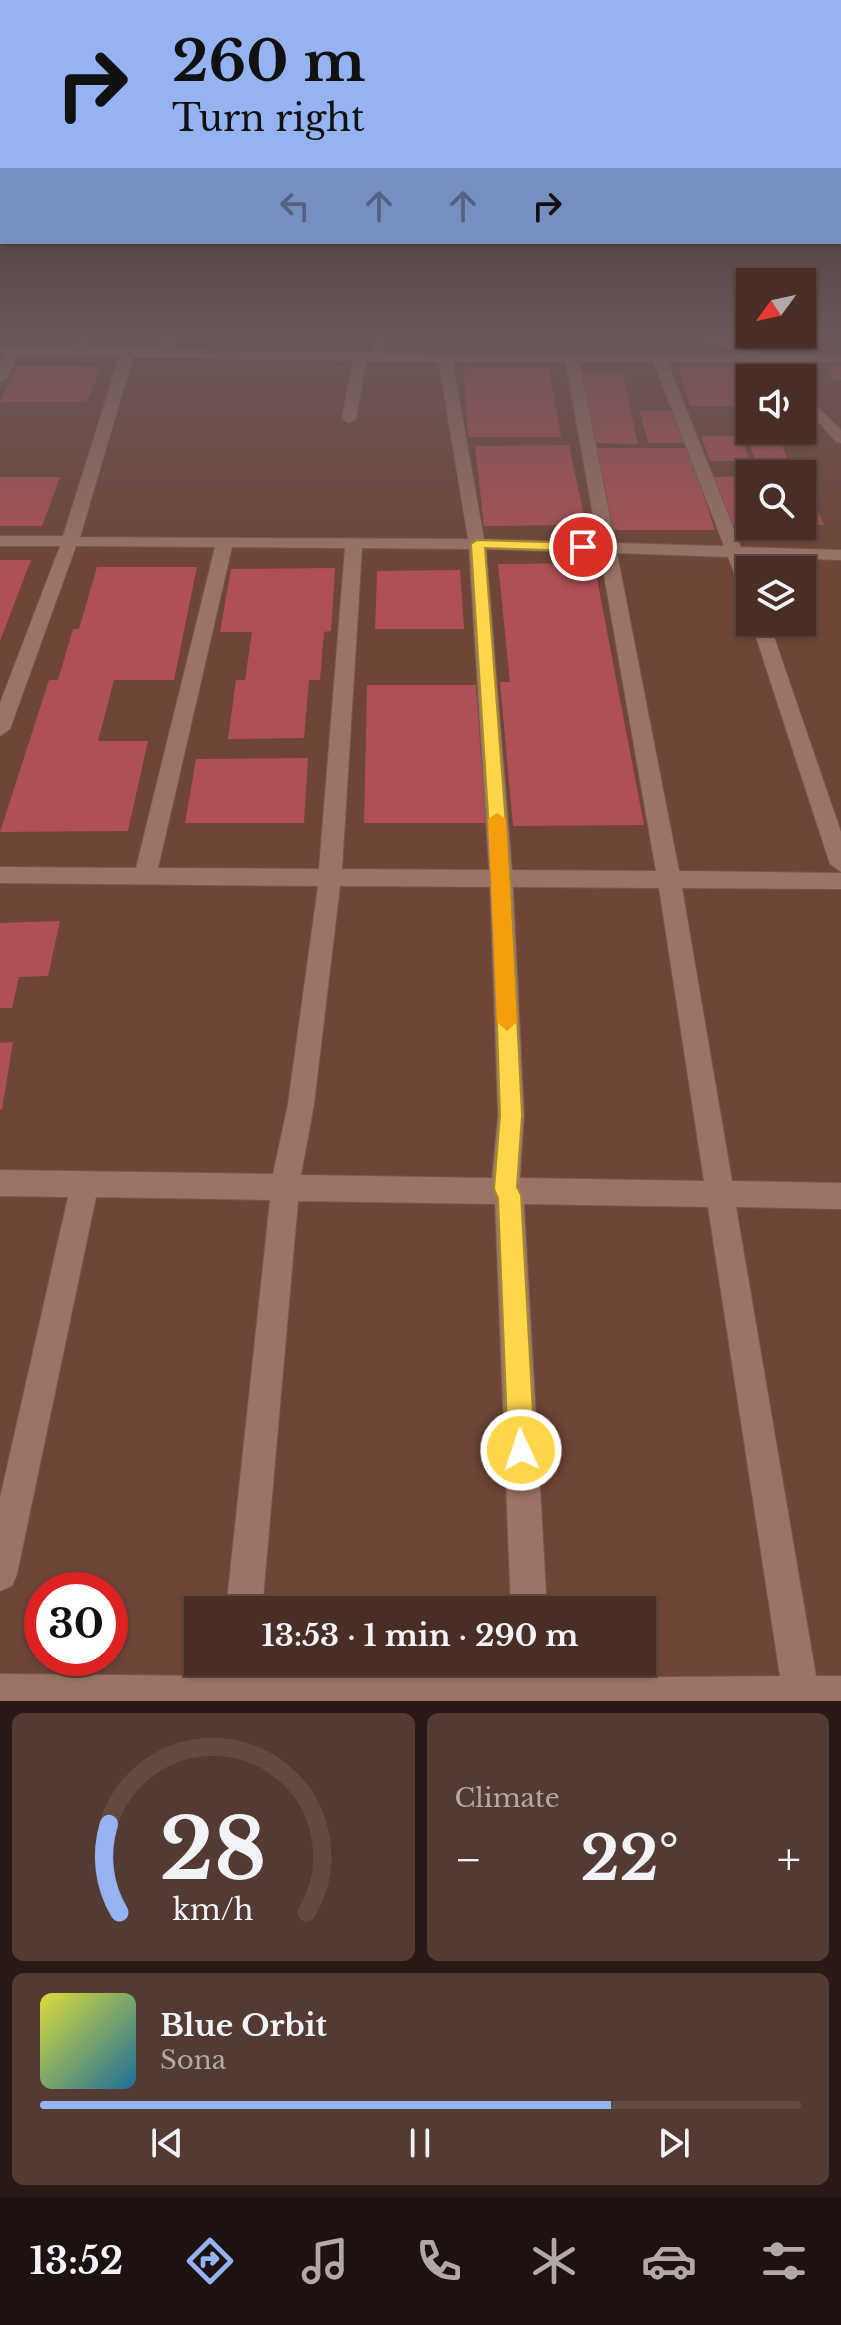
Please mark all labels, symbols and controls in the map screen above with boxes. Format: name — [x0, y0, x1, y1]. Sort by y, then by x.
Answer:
text: 260 m — [172, 27, 365, 96]
icon: right — [40, 32, 144, 136]
text: Turn right — [172, 96, 365, 141]
icon: left — [273, 184, 317, 228]
icon: ahead — [357, 184, 401, 228]
icon: ahead — [441, 184, 485, 228]
icon: right — [525, 184, 569, 228]
north arrow — [736, 268, 816, 348]
map controls — [736, 268, 816, 636]
button: sound — [736, 364, 816, 444]
button: search — [736, 460, 816, 540]
pin — [549, 513, 617, 581]
icon: arrive — [561, 525, 605, 569]
button: layers — [736, 556, 816, 636]
position arrow — [479, 1408, 563, 1492]
speed limit sign: 30 — [24, 1572, 128, 1676]
text: 13:53 · 1 min · 290 m — [262, 1617, 578, 1654]
text: Climate — [455, 1782, 560, 1814]
text: 28 — [160, 1798, 267, 1901]
text: 22° — [581, 1822, 679, 1896]
text: − — [455, 1832, 482, 1887]
text: + — [777, 1832, 801, 1887]
text: km/h — [173, 1892, 254, 1928]
text: Blue Orbit — [160, 2007, 327, 2044]
text: Sona — [160, 2044, 226, 2076]
icon: previous — [145, 2121, 189, 2165]
icon: pause — [398, 2121, 442, 2165]
icon: next — [652, 2121, 696, 2165]
icon: directions — [182, 2233, 238, 2289]
icon: music — [297, 2233, 353, 2289]
icon: phone — [411, 2233, 467, 2289]
icon: climate — [526, 2233, 582, 2289]
icon: car — [641, 2233, 697, 2289]
icon: filters — [756, 2233, 812, 2289]
text: 13:52 — [29, 2239, 123, 2284]

